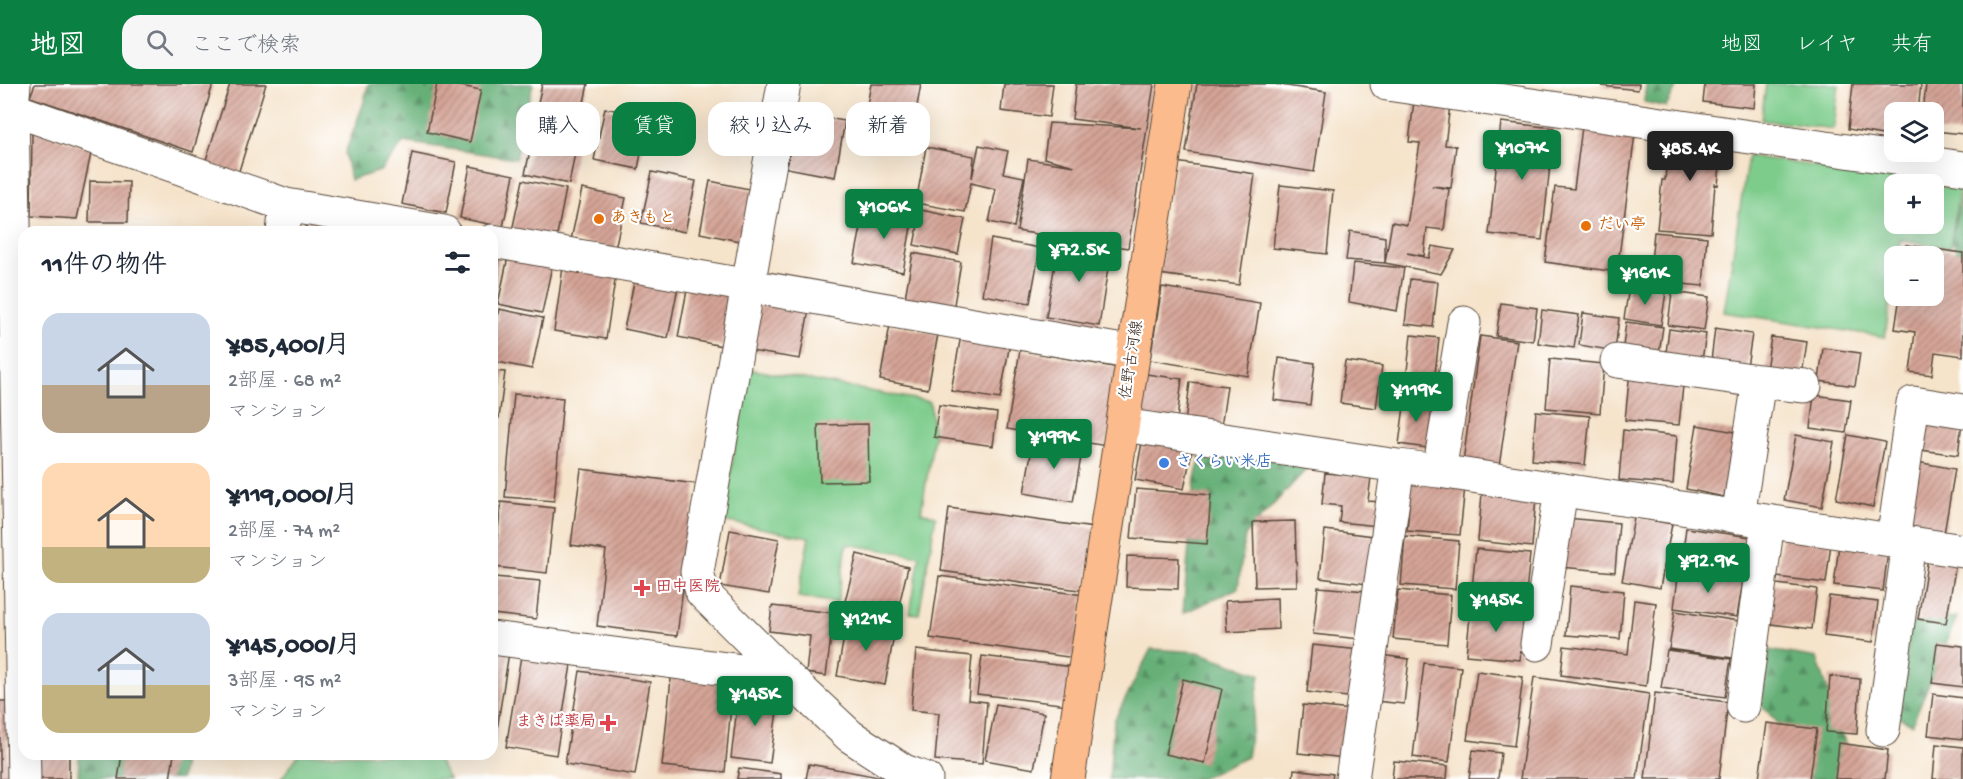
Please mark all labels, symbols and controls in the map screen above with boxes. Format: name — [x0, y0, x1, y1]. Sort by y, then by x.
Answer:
search box — [122, 15, 542, 69]
icon: search — [143, 26, 176, 59]
text: 地図 — [30, 31, 86, 64]
text: ここで検索 — [191, 34, 301, 60]
text: 地図 — [1721, 34, 1763, 59]
text: レイヤ — [1796, 34, 1858, 59]
text: 共有 — [1891, 34, 1933, 59]
chip: 購入 — [516, 102, 600, 156]
chip: 賃貸 — [612, 102, 696, 156]
chip: 絞り込み — [708, 102, 834, 156]
chip: 新着 — [846, 102, 930, 156]
map controls — [1884, 102, 1944, 306]
button: layers — [1884, 102, 1944, 162]
pin: ¥107K — [1480, 130, 1564, 181]
pin: ¥85.4K — [1641, 131, 1739, 182]
text: ¥107K — [1497, 138, 1547, 161]
text: ¥85.4K — [1661, 139, 1719, 162]
button: + — [1884, 174, 1944, 234]
pin: ¥106K — [842, 189, 926, 240]
text: ¥106K — [859, 197, 909, 220]
place label: あきもと — [611, 209, 675, 229]
marker: あきもと — [592, 212, 606, 226]
place label: だい亭 — [1598, 215, 1646, 236]
marker: だい亭 — [1579, 219, 1593, 233]
pin: ¥72.5K — [1030, 232, 1128, 283]
text: ¥72.5K — [1050, 240, 1108, 263]
icon: filters — [441, 246, 474, 279]
button: − — [1884, 246, 1944, 306]
text: 11件の物件 — [42, 252, 167, 283]
pin: ¥161K — [1603, 255, 1687, 306]
text: ¥161K — [1622, 263, 1668, 286]
street label: 佐野古河線 — [1115, 319, 1149, 401]
text: ¥85,400/月 — [228, 332, 350, 363]
icon: home — [90, 337, 162, 409]
text: 2部屋 · 68 m² — [228, 371, 342, 394]
pin: ¥119K — [1374, 372, 1458, 423]
text: ¥119K — [1393, 380, 1439, 403]
text: マンション — [228, 402, 327, 425]
pin: ¥199K — [1012, 419, 1096, 470]
text: ¥199K — [1030, 427, 1078, 450]
place label: さくらい米店 — [1176, 452, 1272, 473]
marker: さくらい米店 — [1157, 456, 1171, 470]
text: ¥119,000/月 — [228, 482, 359, 513]
icon: home — [90, 487, 162, 559]
text: 2部屋 · 74 m² — [228, 521, 340, 544]
pin: ¥92.9K — [1659, 543, 1757, 594]
text: ¥92.9K — [1680, 551, 1736, 574]
text: マンション — [228, 552, 327, 575]
place label: 田中医院 — [656, 577, 720, 598]
marker: 田中医院 — [633, 579, 651, 597]
pin: ¥145K — [1454, 582, 1538, 633]
text: ¥145K — [1472, 590, 1520, 613]
pin: ¥121K — [824, 601, 908, 652]
text: ¥121K — [843, 609, 889, 632]
text: ¥145,000/月 — [228, 632, 361, 663]
icon: home — [90, 637, 162, 709]
text: 3部屋 · 95 m² — [228, 671, 342, 694]
pin: ¥145K — [713, 676, 797, 727]
text: ¥145K — [731, 684, 779, 707]
text: マンション — [228, 702, 327, 725]
place label: まきば薬局 — [516, 713, 596, 733]
marker: まきば薬局 — [601, 716, 615, 730]

